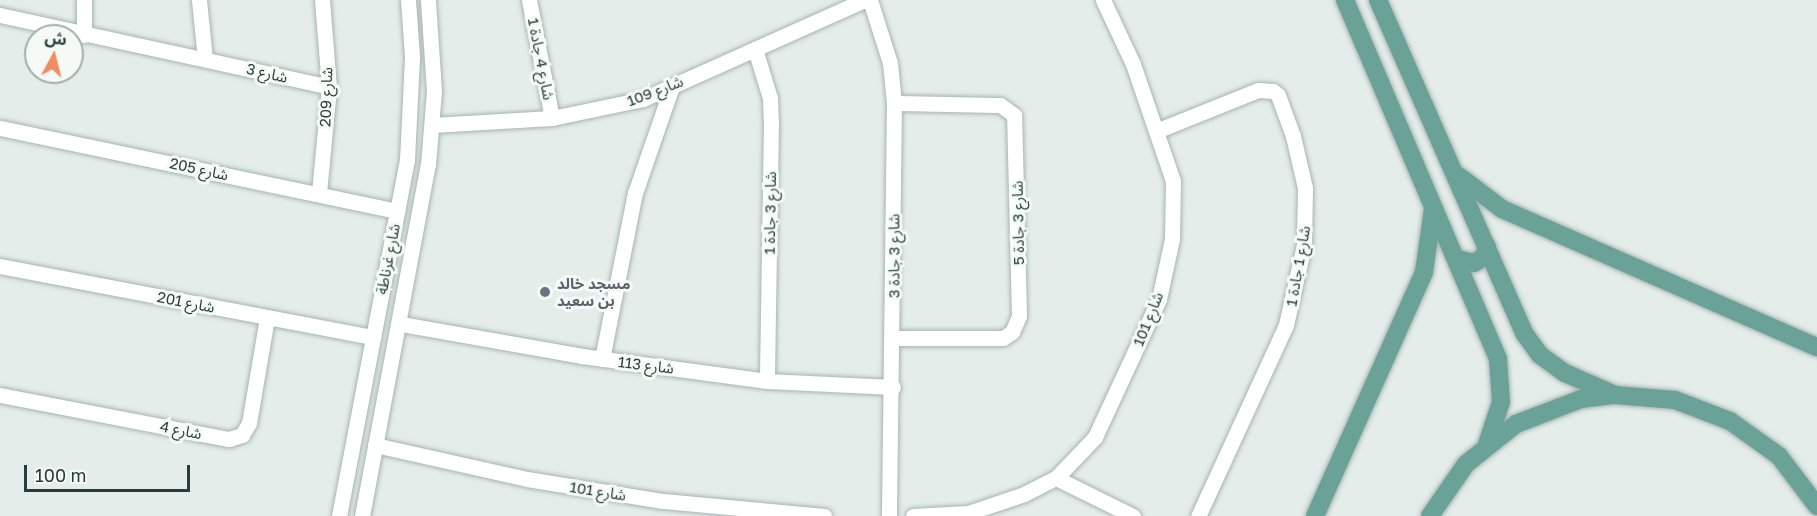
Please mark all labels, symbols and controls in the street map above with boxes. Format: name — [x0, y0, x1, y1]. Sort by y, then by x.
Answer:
street label: شارع 4 جادة 1 — [524, 16, 558, 102]
north arrow — [24, 24, 84, 84]
text: ش — [44, 27, 68, 49]
street label: شارع 3 — [245, 60, 289, 86]
street label: شارع 209 — [316, 67, 336, 127]
street label: شارع 109 — [624, 72, 686, 110]
street label: شارع 205 — [168, 154, 230, 184]
street label: شارع 3 جادة 1 — [760, 171, 780, 255]
street label: شارع 3 جادة 5 — [1008, 181, 1028, 265]
street label: شارع 3 جادة 3 — [885, 214, 903, 298]
street label: شارع غرناطة — [372, 222, 404, 296]
street label: شارع 1 جادة 1 — [1282, 224, 1314, 308]
place label: مسجد خالد بن سعيد — [557, 274, 630, 309]
marker: مسجد خالد بن سعيد — [538, 285, 552, 299]
street label: شارع 201 — [156, 288, 216, 316]
street label: شارع 101 — [1129, 289, 1167, 349]
street label: شارع 113 — [617, 353, 675, 377]
street label: شارع 4 — [159, 417, 203, 443]
scale bar — [27, 453, 194, 491]
text: 100 m — [35, 464, 86, 486]
street label: شارع 101 — [569, 478, 627, 504]

